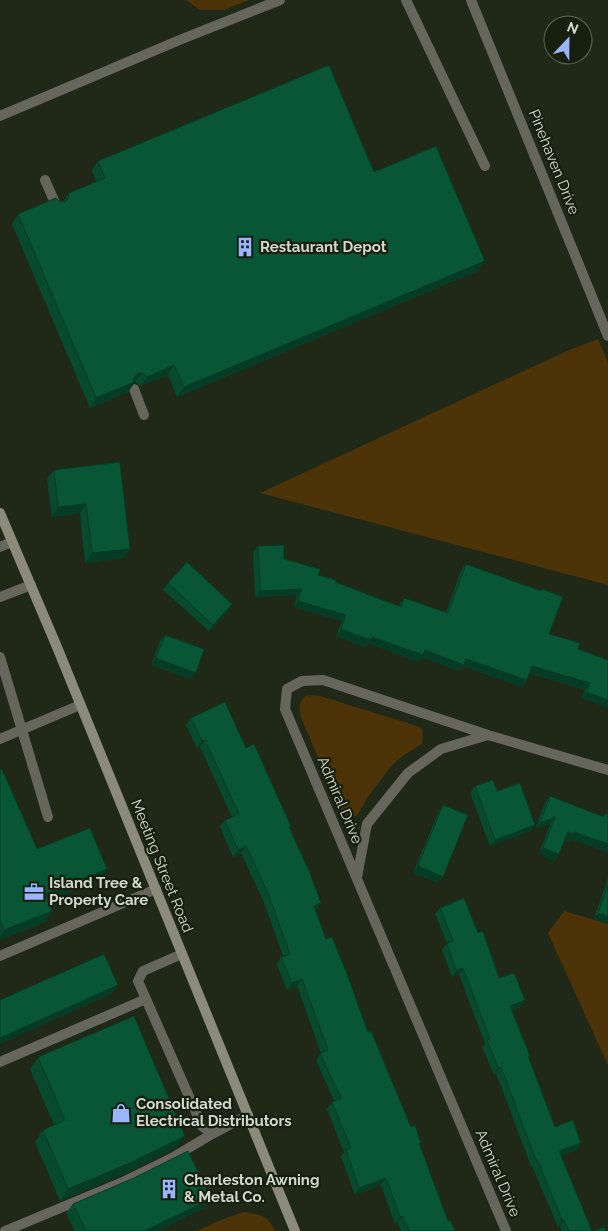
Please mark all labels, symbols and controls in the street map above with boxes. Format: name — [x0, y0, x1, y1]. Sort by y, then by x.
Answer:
north arrow — [543, 15, 593, 65]
text: N — [565, 19, 581, 37]
street label: Pinehaven Drive — [525, 107, 583, 217]
building icon: Restaurant Depot — [234, 236, 256, 258]
place label: Restaurant Depot — [260, 238, 387, 256]
street label: Admiral Drive — [314, 754, 367, 846]
street label: Meeting Street Road — [127, 797, 197, 935]
place label: Island Tree & Property Care — [49, 874, 148, 909]
office icon: Island Tree & Property Care — [23, 881, 45, 903]
place label: Consolidated Electrical Distributors — [136, 1095, 292, 1130]
shop icon: Consolidated Electrical Distributors — [110, 1102, 132, 1124]
street label: Admiral Drive — [472, 1127, 525, 1219]
place label: Charleston Awning & Metal Co. — [184, 1171, 319, 1206]
building icon: Charleston Awning & Metal Co. — [158, 1178, 180, 1200]

